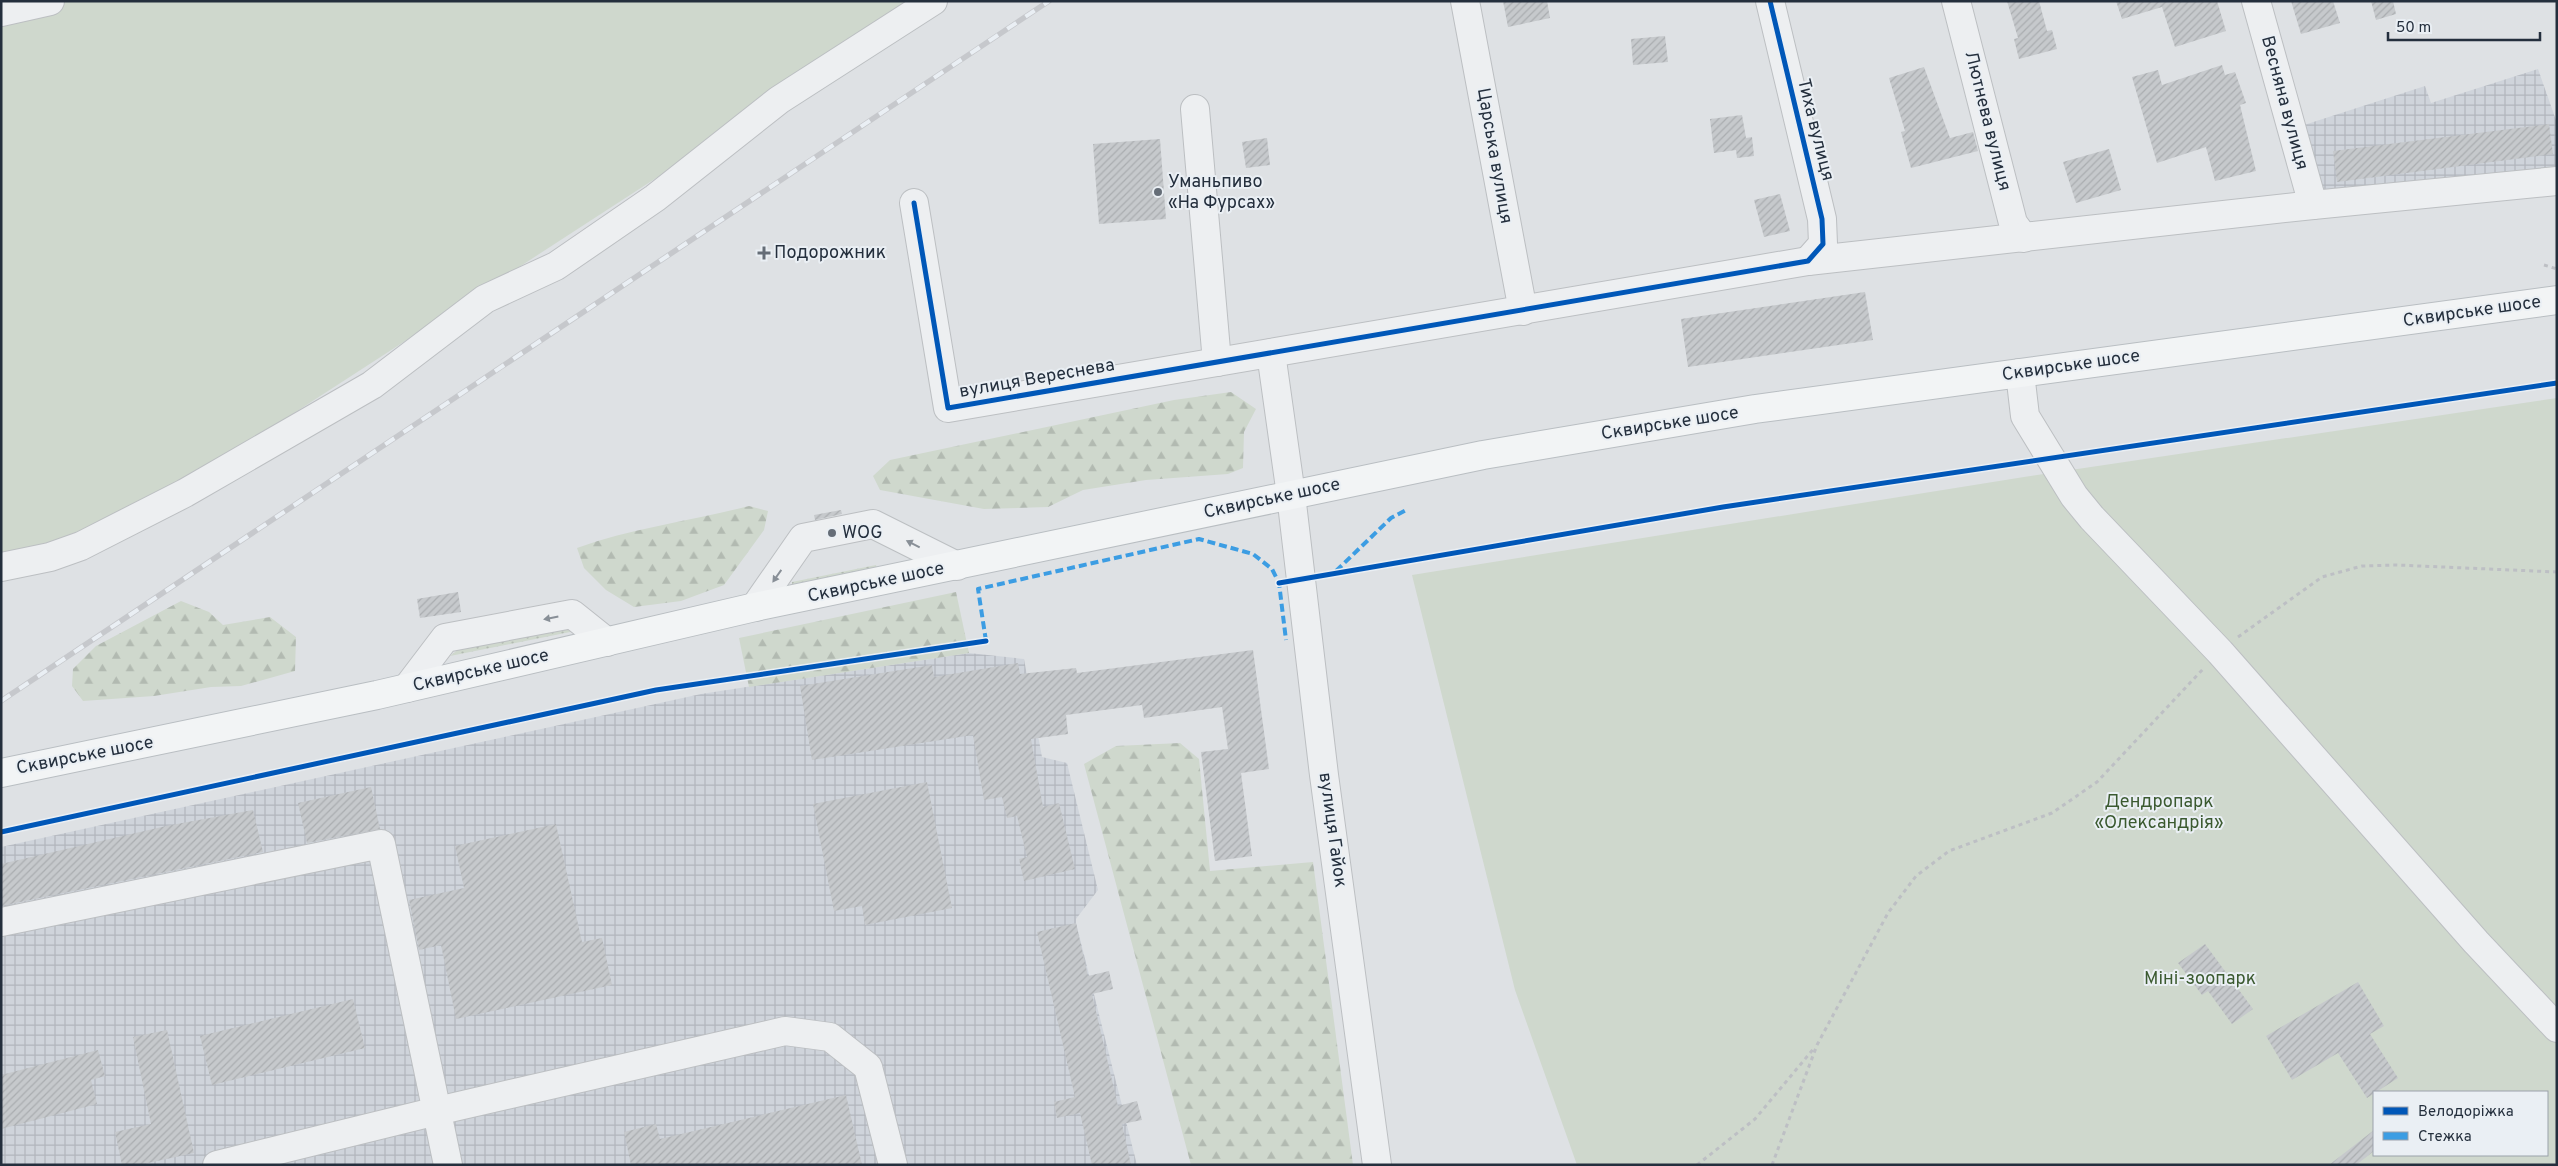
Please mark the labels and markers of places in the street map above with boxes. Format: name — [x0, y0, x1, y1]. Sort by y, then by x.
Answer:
place label: Уманьпиво «На Фурсах» — [1168, 171, 1275, 215]
marker: Уманьпиво «На Фурсах» — [1152, 186, 1164, 198]
place label: Подорожник — [774, 242, 886, 265]
marker: Подорожник — [758, 247, 770, 259]
place label: WOG — [842, 522, 883, 545]
marker: WOG — [826, 527, 838, 539]

